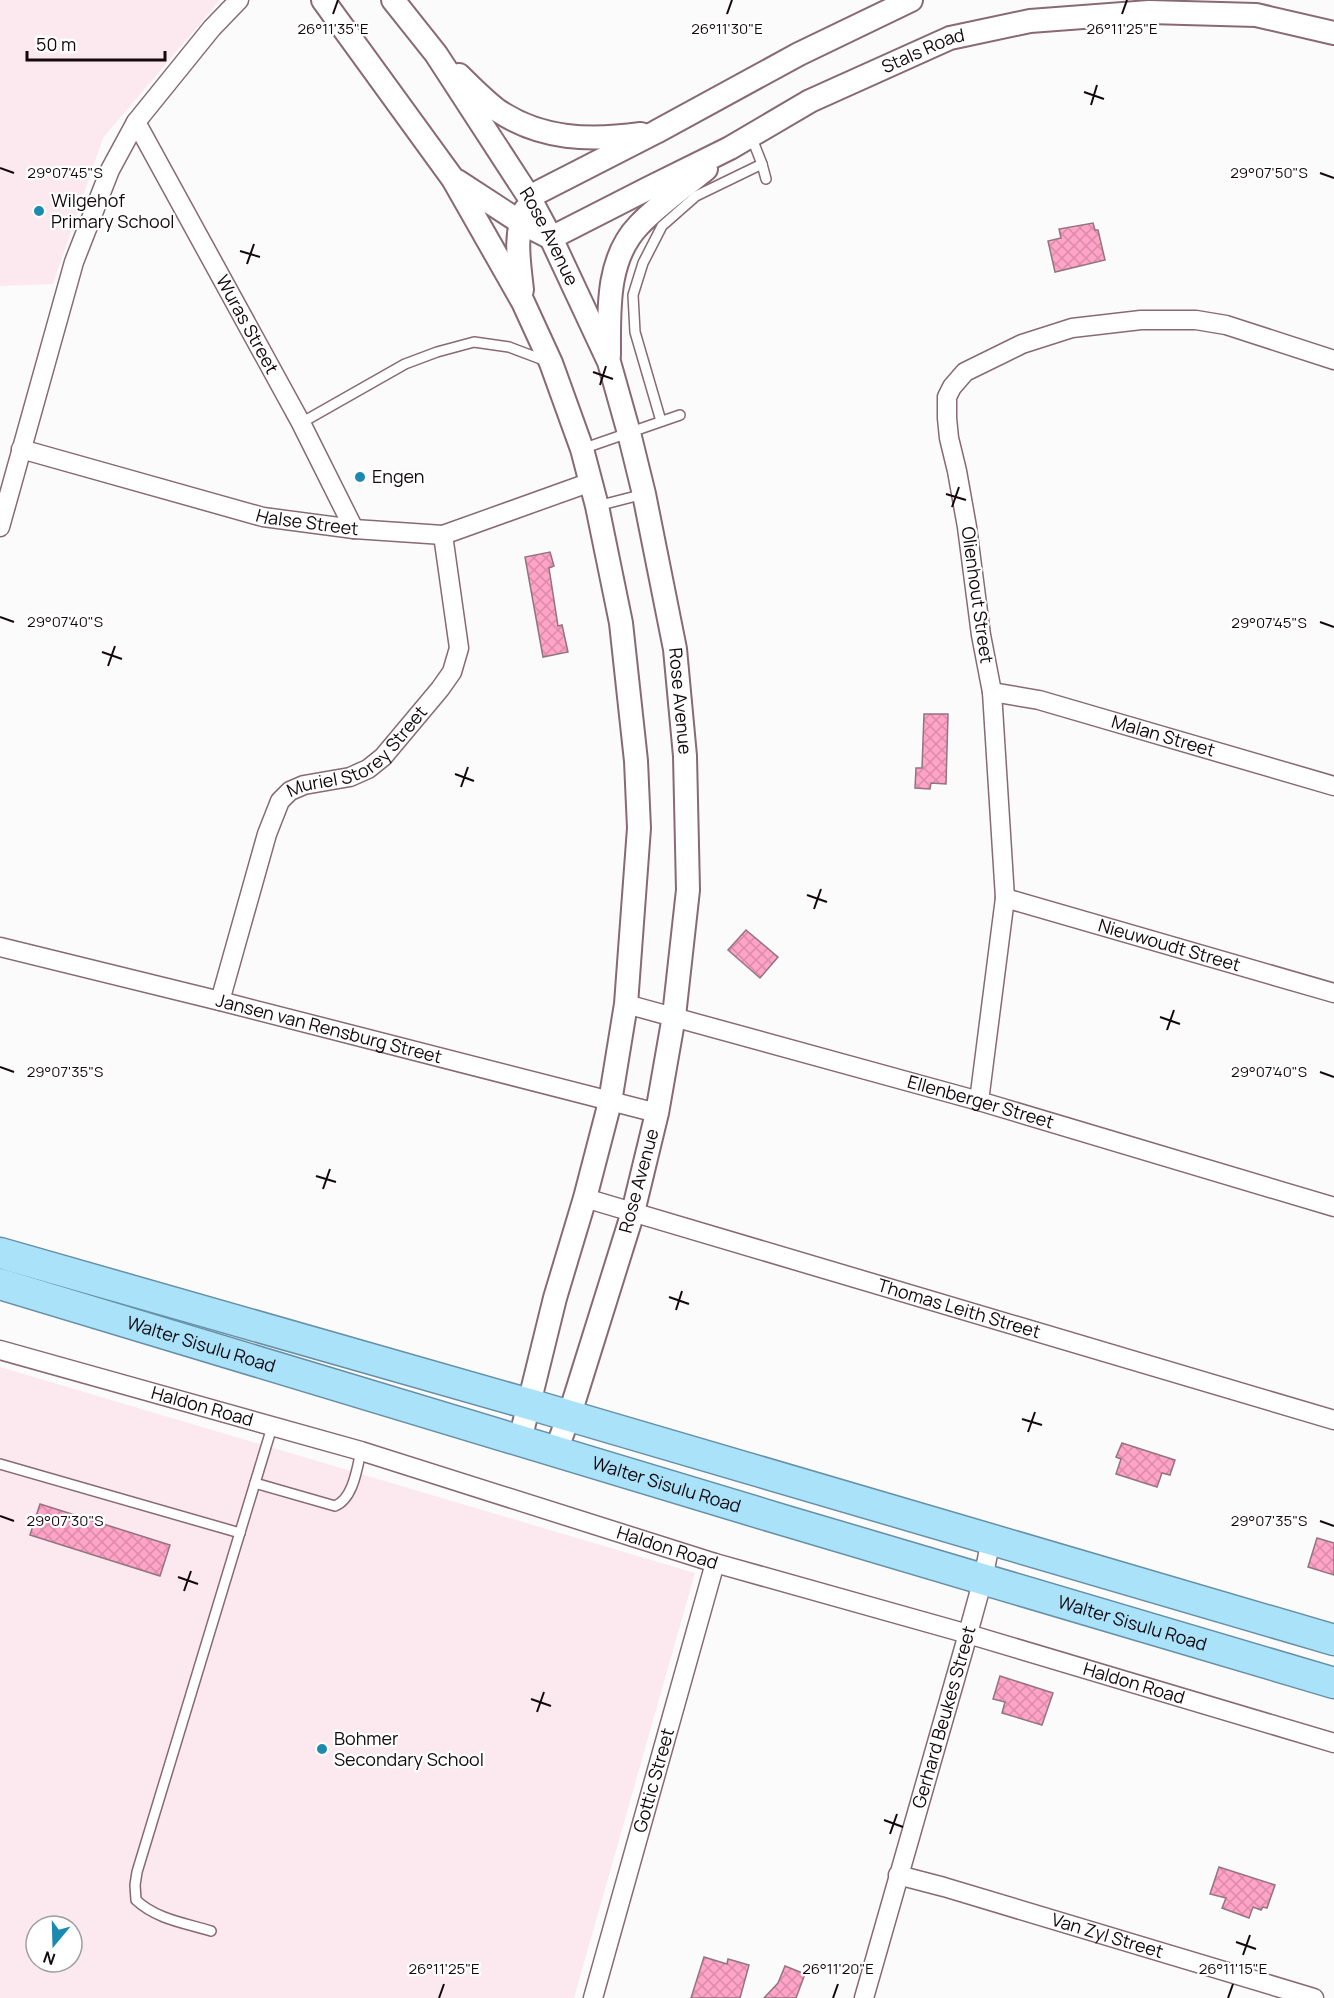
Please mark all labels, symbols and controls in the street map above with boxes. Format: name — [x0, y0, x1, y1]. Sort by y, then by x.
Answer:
text: 26°11'35"E — [298, 18, 368, 39]
text: 26°11'30"E — [691, 18, 763, 39]
text: 26°11'25"E — [1086, 18, 1158, 39]
street label: Stals Road — [877, 22, 966, 78]
scale bar — [27, 24, 165, 62]
text: 50 m — [36, 32, 76, 56]
text: 29°07'45"S — [27, 162, 103, 183]
text: 29°07'50"S — [1230, 162, 1308, 183]
street label: Rose Avenue — [515, 182, 585, 289]
place label: Wilgehof Primary School — [51, 188, 175, 233]
marker: Wilgehof Primary School — [32, 204, 46, 218]
street label: Wuras Street — [211, 270, 285, 378]
place label: Engen — [372, 464, 425, 488]
marker: Engen — [353, 470, 367, 484]
street label: Halse Street — [253, 503, 359, 540]
street label: Olienhout Street — [956, 525, 999, 665]
text: 29°07'40"S — [27, 611, 103, 632]
text: 29°07'45"S — [1231, 612, 1307, 633]
street label: Rose Avenue — [664, 647, 698, 755]
street label: Muriel Storey Street — [283, 700, 432, 802]
street label: Malan Street — [1109, 709, 1218, 762]
street label: Nieuwoudt Street — [1096, 913, 1244, 976]
street label: Jansen van Rensburg Street — [214, 987, 445, 1068]
text: 29°07'35"S — [27, 1061, 103, 1082]
text: 29°07'40"S — [1231, 1061, 1307, 1082]
street label: Ellenberger Street — [905, 1069, 1057, 1134]
street label: Rose Avenue — [613, 1126, 663, 1236]
street label: Thomas Leith Street — [875, 1272, 1044, 1343]
street label: Walter Sisulu Road — [124, 1310, 279, 1377]
street label: Haldon Road — [149, 1380, 256, 1431]
street label: Walter Sisulu Road — [589, 1450, 744, 1518]
text: 29°07'30"S — [26, 1510, 104, 1531]
text: 29°07'35"S — [1231, 1510, 1307, 1531]
street label: Haldon Road — [614, 1520, 721, 1574]
street label: Walter Sisulu Road — [1055, 1589, 1210, 1656]
street label: Gerhard Beukes Street — [906, 1623, 981, 1811]
street label: Haldon Road — [1080, 1656, 1188, 1709]
street label: Gottic Street — [627, 1725, 679, 1835]
place label: Bohmer Secondary School — [334, 1726, 484, 1771]
marker: Bohmer Secondary School — [315, 1742, 329, 1756]
street label: Van Zyl Street — [1049, 1907, 1166, 1963]
north arrow — [24, 1914, 84, 1974]
text: N — [40, 1946, 58, 1970]
text: 26°11'25"E — [408, 1958, 480, 1979]
text: 26°11'20"E — [802, 1958, 874, 1979]
text: 26°11'15"E — [1199, 1958, 1267, 1979]

